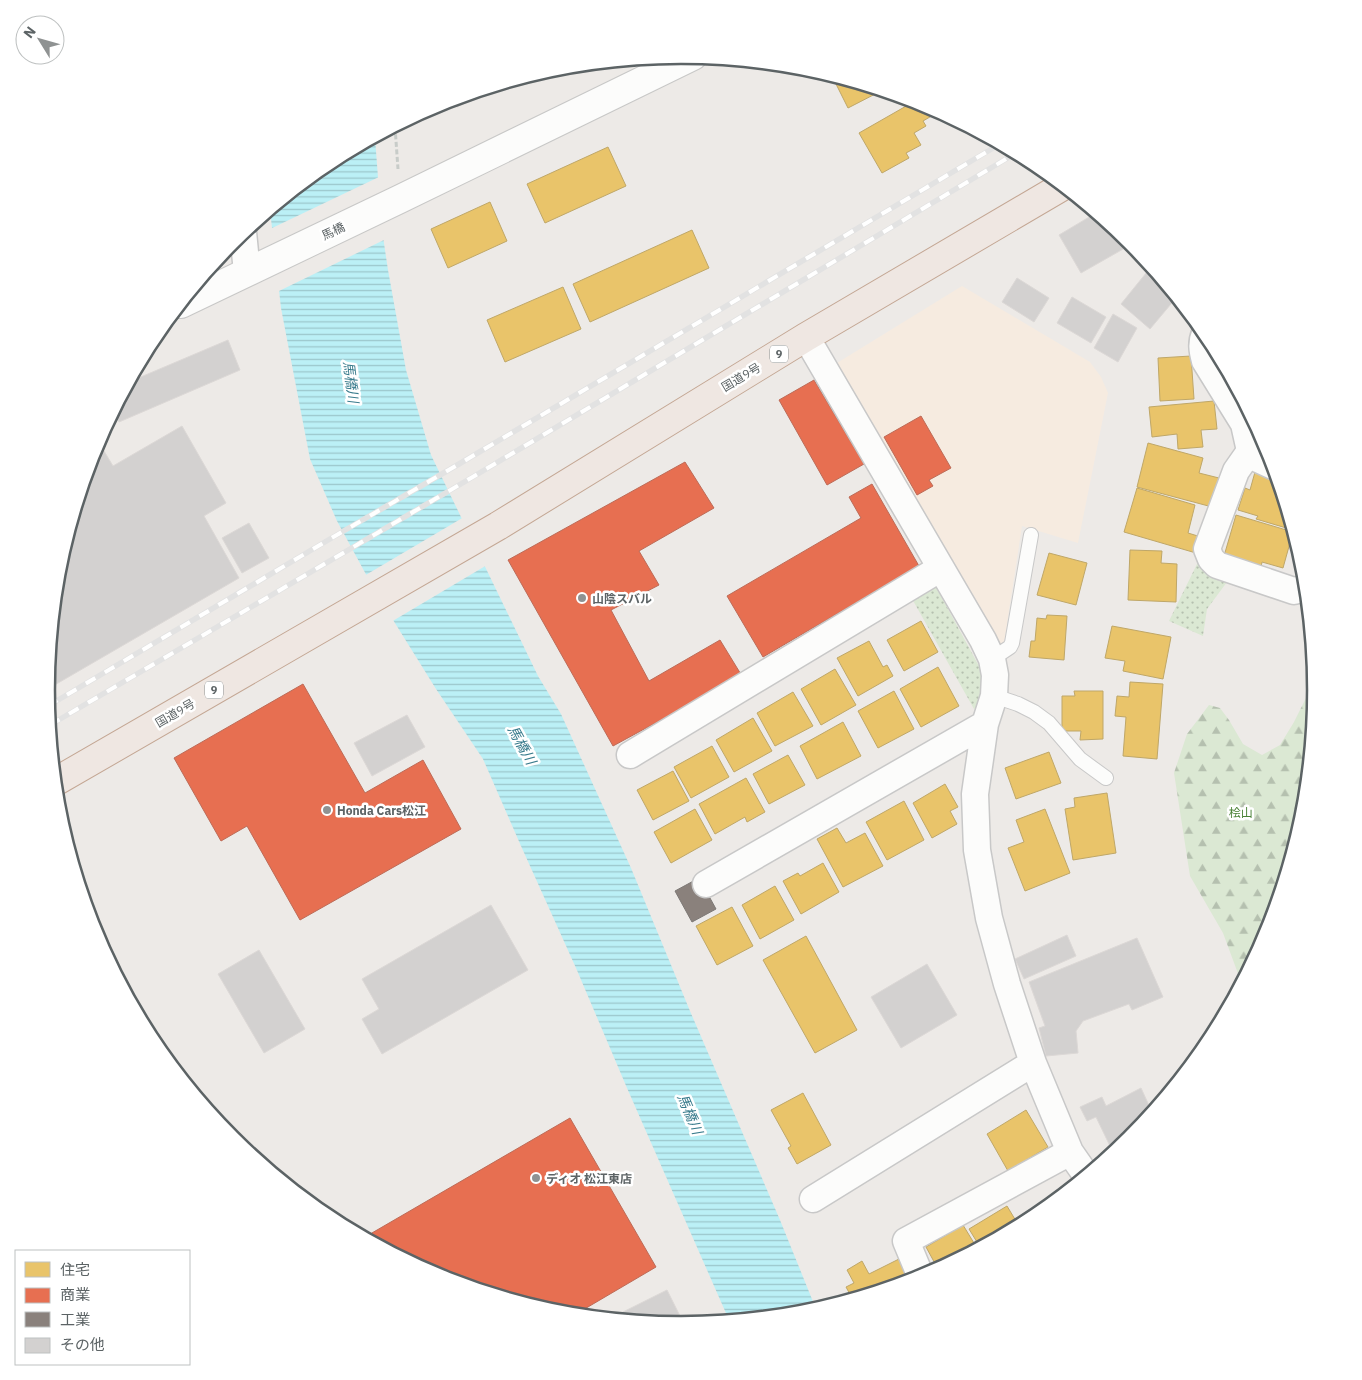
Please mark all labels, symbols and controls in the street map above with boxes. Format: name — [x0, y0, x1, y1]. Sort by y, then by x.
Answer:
north arrow — [15, 15, 65, 65]
text: N — [19, 23, 40, 42]
street label: 馬橋 — [319, 219, 347, 243]
road number: 9 — [770, 346, 788, 362]
street label: 国道9号 — [719, 359, 763, 395]
water label: 馬橋川 — [340, 360, 363, 406]
place label: 山陰スバル — [592, 591, 652, 606]
marker: 山陰スバル — [576, 592, 588, 604]
road number: 9 — [205, 682, 223, 698]
street label: 国道9号 — [153, 696, 197, 730]
water label: 馬橋川 — [504, 722, 541, 769]
place label: Honda Cars松江 — [337, 803, 426, 818]
marker: Honda Cars松江 — [321, 804, 333, 816]
park label: 桧山 — [1229, 805, 1253, 820]
water label: 馬橋川 — [674, 1091, 707, 1139]
place label: ディオ 松江東店 — [546, 1171, 632, 1186]
marker: ディオ 松江東店 — [530, 1172, 542, 1184]
legend — [15, 1250, 190, 1365]
text: 住宅 — [60, 1260, 90, 1279]
text: 商業 — [60, 1285, 90, 1304]
text: 工業 — [60, 1310, 90, 1329]
text: その他 — [60, 1335, 105, 1354]

